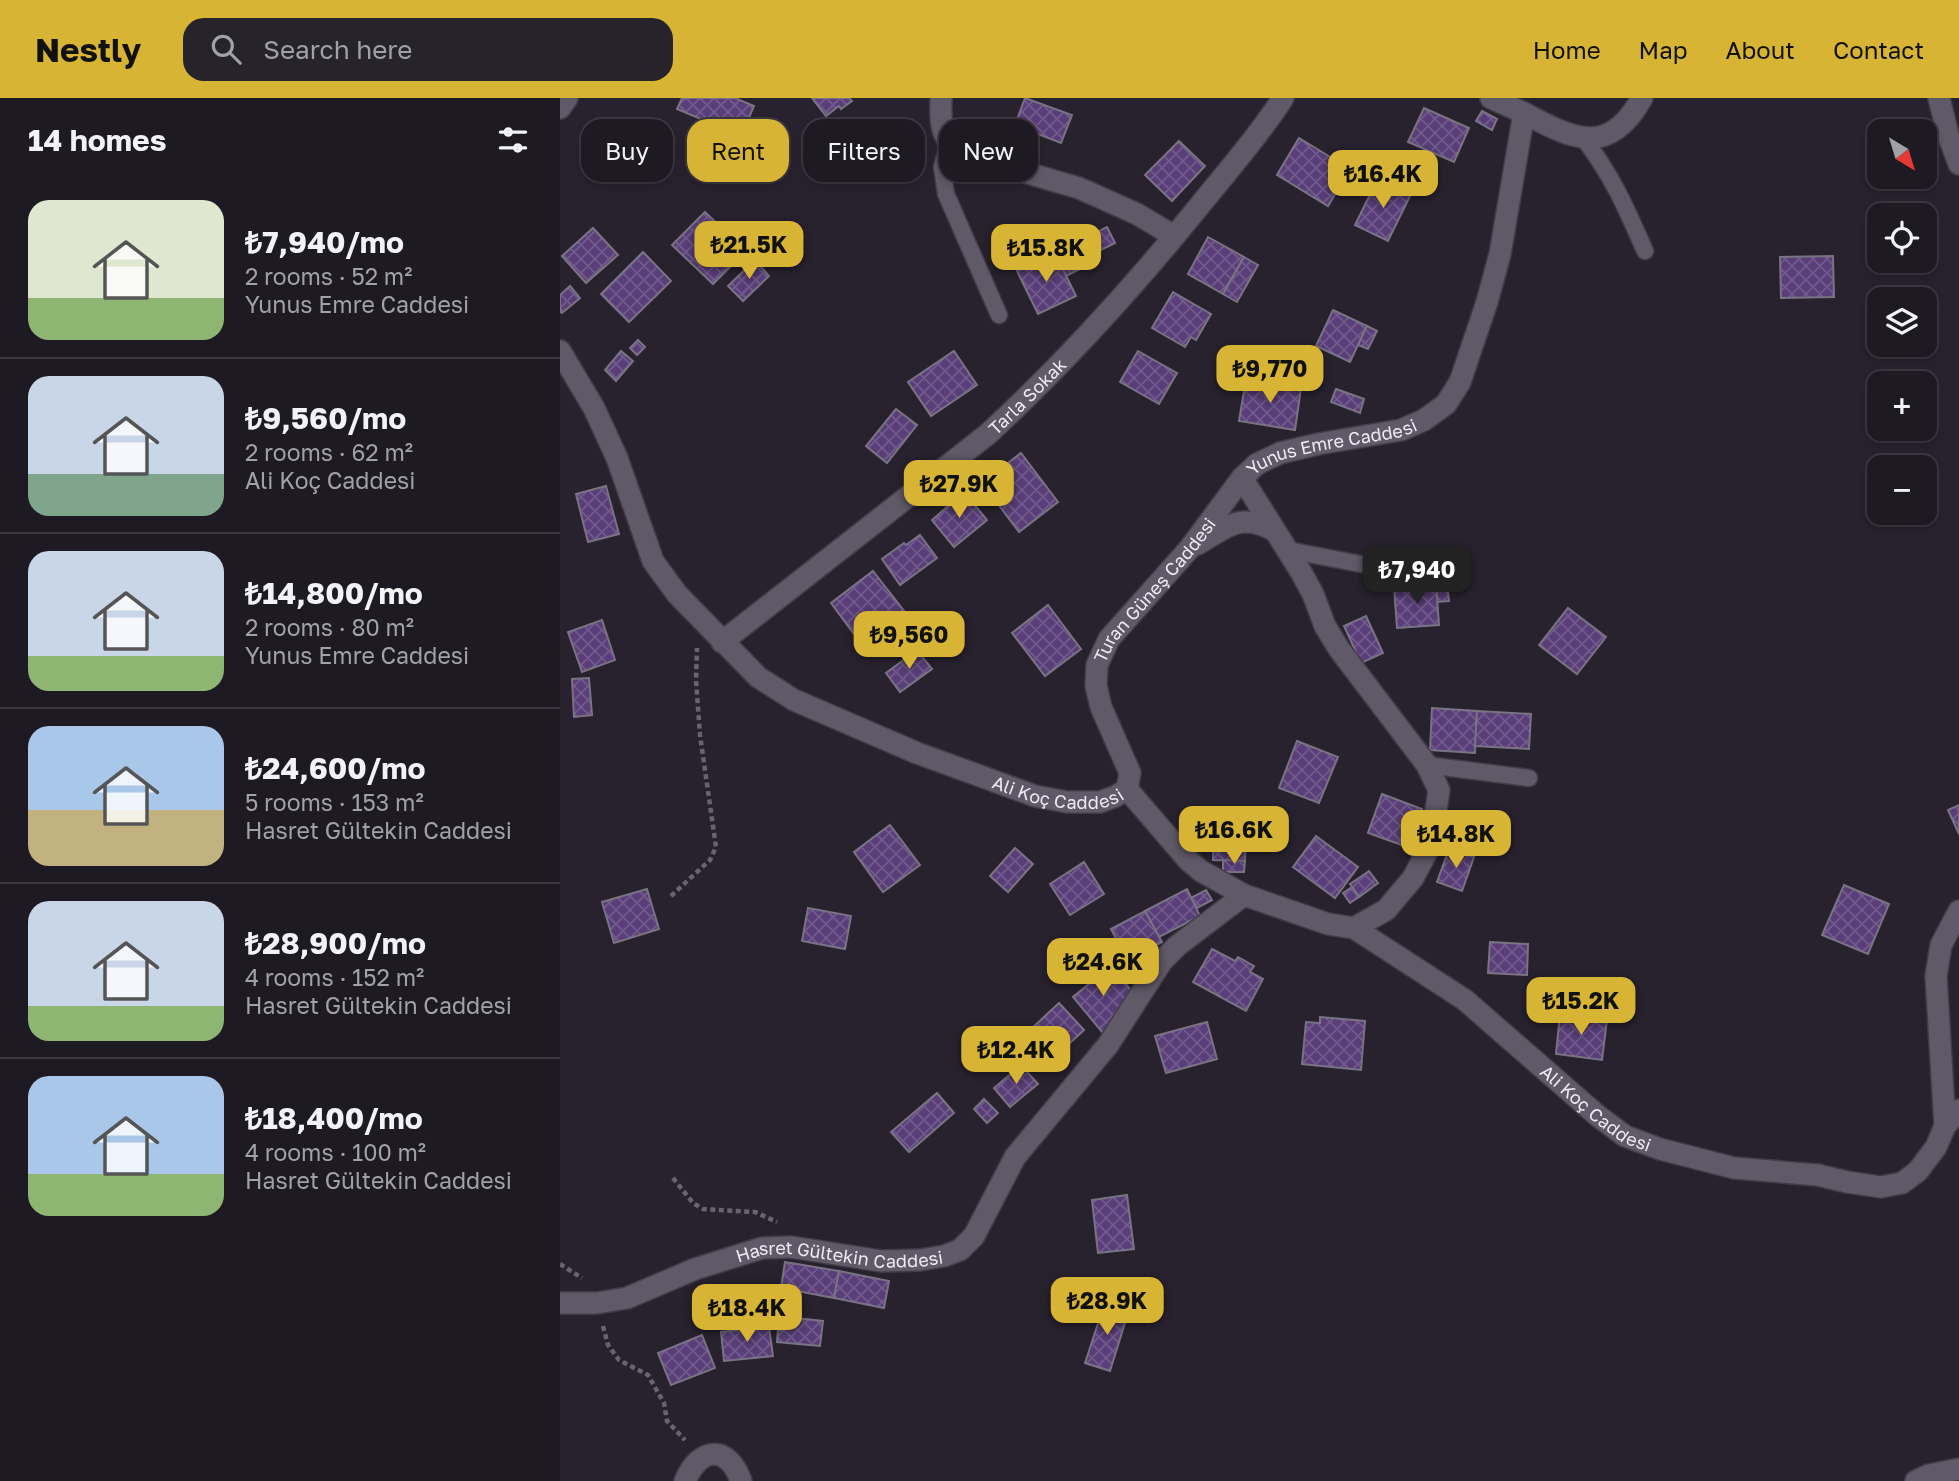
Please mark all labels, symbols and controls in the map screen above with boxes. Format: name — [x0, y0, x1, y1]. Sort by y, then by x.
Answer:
search box — [183, 18, 673, 81]
text: Nestly — [35, 30, 141, 69]
icon: search — [207, 30, 245, 68]
text: Search here — [263, 34, 412, 65]
text: Home — [1533, 35, 1601, 64]
text: Map — [1639, 35, 1688, 64]
text: About — [1726, 35, 1795, 64]
text: Contact — [1833, 35, 1924, 64]
chip: Buy — [581, 119, 673, 182]
chip: Rent — [687, 119, 789, 182]
chip: Filters — [803, 119, 925, 182]
chip: New — [939, 119, 1038, 182]
north arrow — [1867, 119, 1937, 189]
map controls — [1867, 119, 1937, 525]
icon: filters — [494, 121, 532, 159]
text: 14 homes — [28, 122, 167, 158]
pin: ₺16.4K — [1326, 150, 1440, 210]
text: ₺16.4K — [1344, 159, 1422, 187]
button: locate — [1867, 203, 1937, 273]
pin: ₺21.5K — [692, 222, 806, 281]
text: ₺7,940/mo — [245, 224, 404, 260]
pin: ₺15.8K — [989, 225, 1103, 284]
icon: home — [84, 228, 168, 312]
text: ₺21.5K — [710, 230, 788, 258]
text: ₺15.8K — [1007, 233, 1085, 261]
text: 2 rooms · 52 m² — [245, 262, 412, 290]
button: layers — [1867, 287, 1937, 357]
text: Yunus Emre Caddesi — [245, 290, 469, 318]
pin: ₺9,770 — [1213, 345, 1327, 405]
street label: Tarla Sokak — [984, 353, 1070, 439]
text: ₺9,770 — [1232, 354, 1308, 382]
button: + — [1867, 371, 1937, 441]
text: ₺9,560/mo — [245, 400, 406, 436]
icon: home — [84, 404, 168, 488]
street label: Yunus Emre Caddesi — [1242, 414, 1420, 479]
text: 2 rooms · 62 m² — [245, 438, 413, 466]
button: − — [1867, 455, 1937, 525]
pin: ₺27.9K — [902, 460, 1016, 520]
text: Ali Koç Caddesi — [245, 466, 415, 494]
text: ₺27.9K — [920, 469, 998, 497]
street label: Turan Güneş Caddesi — [1089, 513, 1220, 666]
pin: ₺7,940 — [1360, 546, 1474, 606]
text: ₺7,940 — [1379, 555, 1455, 583]
text: ₺14,800/mo — [245, 575, 423, 611]
icon: home — [84, 579, 168, 663]
pin: ₺9,560 — [852, 612, 966, 671]
text: 2 rooms · 80 m² — [245, 613, 414, 641]
text: ₺9,560 — [870, 620, 948, 648]
text: Yunus Emre Caddesi — [245, 641, 469, 669]
text: ₺24,600/mo — [245, 750, 426, 786]
icon: home — [84, 754, 168, 838]
street label: Ali Koç Caddesi — [990, 771, 1127, 813]
text: 5 rooms · 153 m² — [245, 788, 424, 816]
pin: ₺16.6K — [1177, 806, 1291, 866]
pin: ₺14.8K — [1399, 810, 1513, 870]
text: ₺16.6K — [1195, 815, 1273, 843]
text: Hasret Gültekin Caddesi — [245, 816, 512, 844]
text: ₺14.8K — [1417, 819, 1495, 847]
text: ₺28,900/mo — [245, 925, 426, 961]
icon: home — [84, 929, 168, 1013]
pin: ₺24.6K — [1046, 939, 1160, 998]
text: ₺24.6K — [1063, 947, 1143, 975]
text: 4 rooms · 152 m² — [245, 963, 424, 991]
pin: ₺15.2K — [1524, 978, 1638, 1037]
text: ₺15.2K — [1542, 986, 1620, 1014]
text: Hasret Gültekin Caddesi — [245, 991, 512, 1019]
pin: ₺12.4K — [959, 1026, 1073, 1086]
text: ₺12.4K — [977, 1035, 1055, 1063]
street label: Ali Koç Caddesi — [1536, 1060, 1654, 1156]
text: ₺18,400/mo — [245, 1100, 423, 1136]
icon: home — [84, 1104, 168, 1188]
text: 4 rooms · 100 m² — [245, 1138, 426, 1166]
text: Hasret Gültekin Caddesi — [245, 1166, 512, 1194]
street label: Hasret Gültekin Caddesi — [733, 1236, 944, 1273]
pin: ₺28.9K — [1050, 1278, 1164, 1337]
pin: ₺18.4K — [690, 1284, 804, 1344]
text: ₺28.9K — [1067, 1286, 1147, 1314]
text: ₺18.4K — [708, 1293, 786, 1321]

